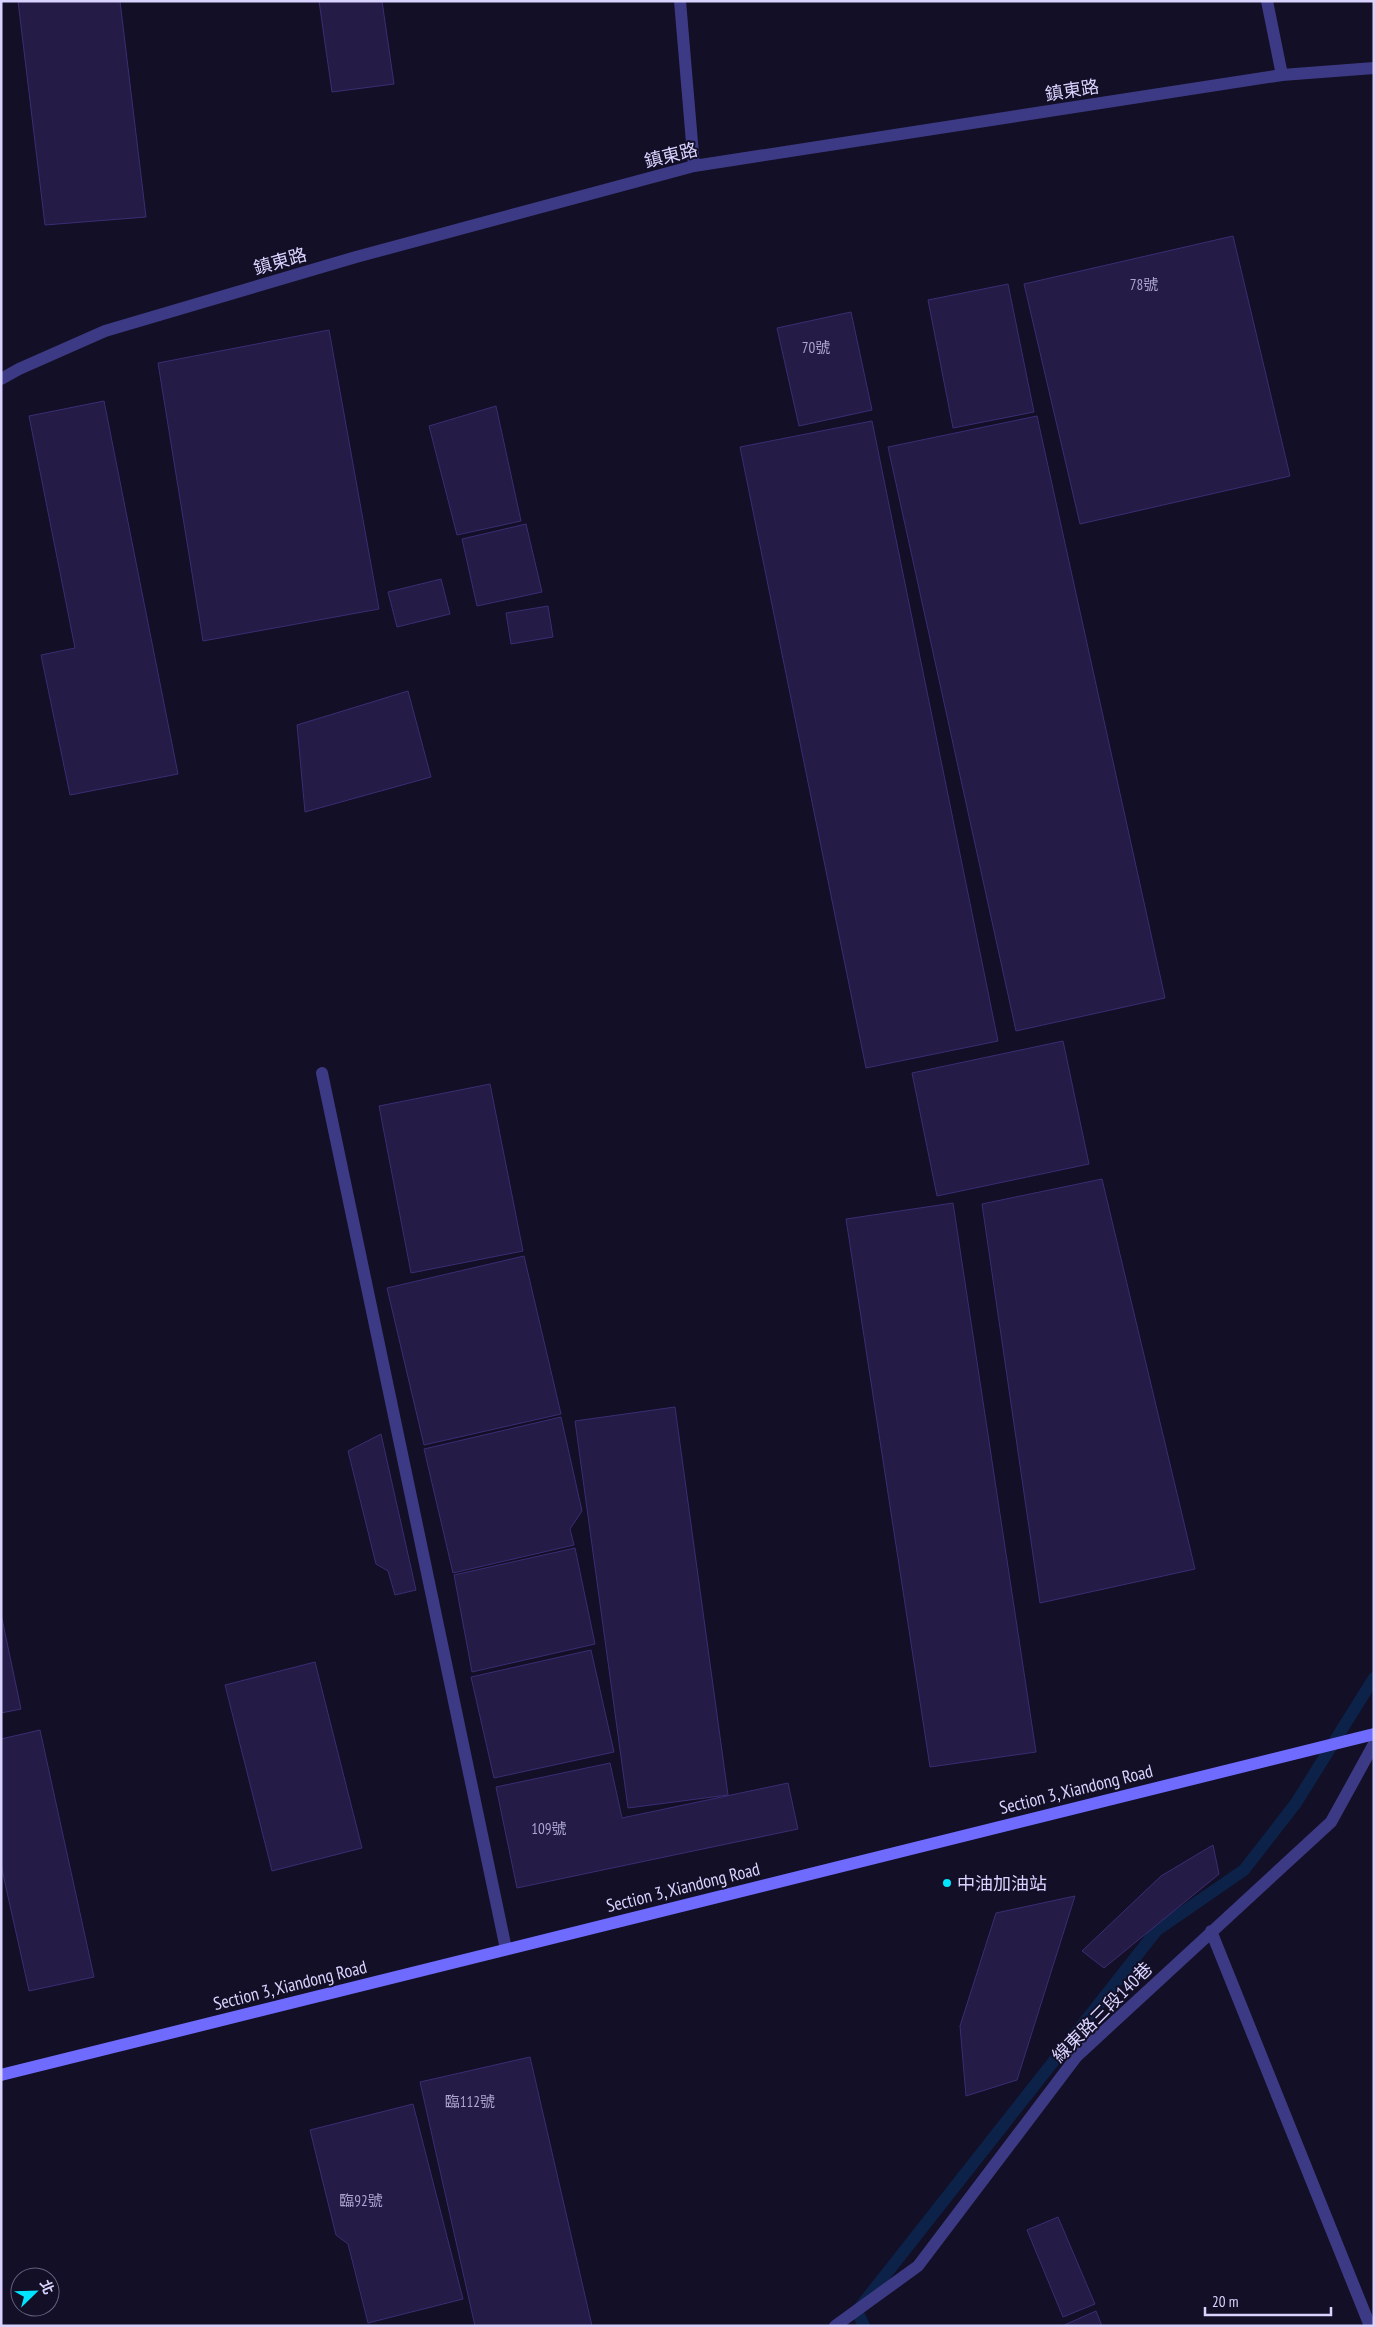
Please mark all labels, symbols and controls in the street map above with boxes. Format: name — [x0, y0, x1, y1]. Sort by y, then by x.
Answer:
street label: 鎮東路 — [1044, 74, 1100, 106]
street label: 鎮東路 — [642, 137, 700, 173]
street label: 鎮東路 — [251, 243, 309, 279]
house number: 78號 — [1130, 275, 1158, 294]
house number: 70號 — [802, 338, 830, 357]
street label: Section 3, Xiandong Road — [997, 1759, 1155, 1819]
house number: 109號 — [531, 1819, 567, 1838]
street label: Section 3, Xiandong Road — [604, 1857, 762, 1917]
place label: 中油加油站 — [957, 1872, 1047, 1895]
marker: 中油加油站 — [941, 1877, 953, 1889]
street label: Section 3, Xiandong Road — [211, 1955, 369, 2015]
street label: 線東路三段140巷 — [1047, 1957, 1157, 2067]
house number: 臨112號 — [445, 2092, 495, 2111]
house number: 臨92號 — [339, 2191, 383, 2210]
north arrow — [10, 2267, 60, 2317]
text: 北 — [36, 2277, 58, 2297]
scale bar — [1205, 2284, 1331, 2316]
text: 20 m — [1212, 2292, 1238, 2311]

